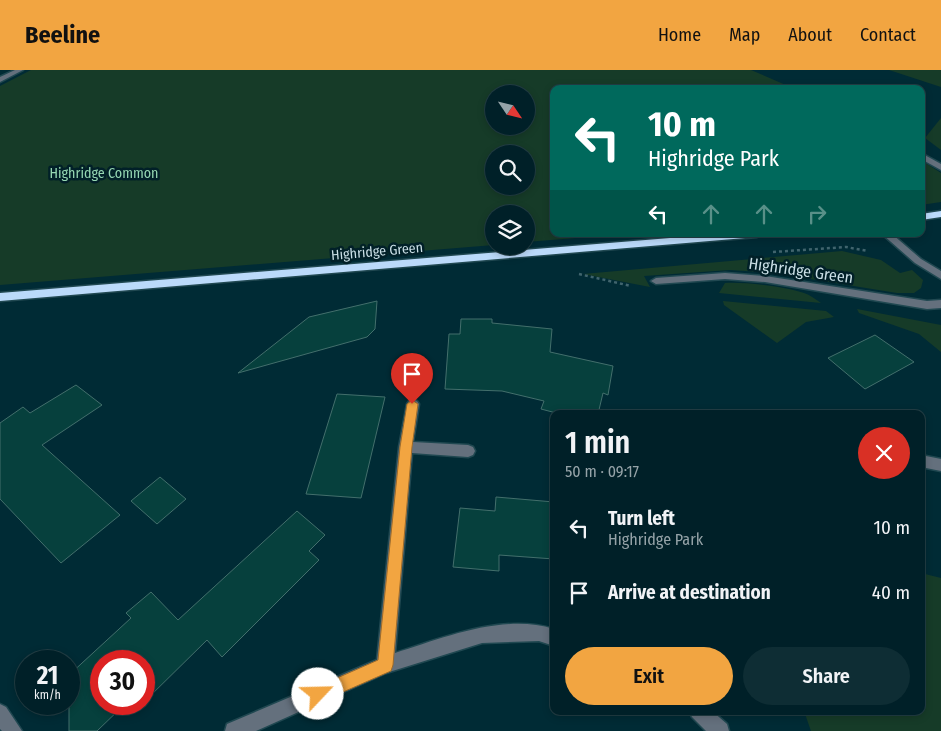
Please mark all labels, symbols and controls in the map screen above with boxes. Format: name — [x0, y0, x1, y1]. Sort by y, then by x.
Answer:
text: Beeline — [25, 21, 100, 49]
text: Home — [658, 24, 701, 46]
text: Map — [729, 24, 760, 46]
text: About — [788, 24, 832, 46]
text: Contact — [860, 24, 916, 46]
north arrow — [485, 85, 535, 135]
map controls — [485, 85, 535, 255]
text: 10 m — [648, 103, 716, 145]
icon: left — [565, 105, 630, 170]
button: search — [485, 145, 535, 195]
text: Highridge Park — [648, 145, 779, 172]
park label: Highridge Common — [50, 165, 158, 182]
icon: left — [644, 200, 672, 228]
icon: ahead — [697, 200, 725, 228]
icon: ahead — [750, 200, 778, 228]
icon: right — [803, 200, 831, 228]
button: layers — [485, 205, 535, 255]
street label: Highridge Green — [330, 239, 424, 264]
street label: Highridge Green — [747, 254, 854, 287]
pin — [391, 353, 433, 404]
icon: arrive — [398, 360, 426, 388]
text: 1 min — [565, 425, 630, 461]
button: close — [858, 427, 910, 479]
text: 50 m · 09:17 — [565, 462, 639, 481]
text: Turn left — [608, 507, 675, 530]
icon: left — [565, 514, 593, 542]
text: 10 m — [874, 516, 910, 539]
text: Highridge Park — [608, 530, 703, 549]
icon: arrive — [565, 579, 593, 607]
text: Arrive at destination — [608, 581, 771, 604]
text: 40 m — [872, 581, 910, 604]
button: Exit — [565, 647, 733, 705]
button: Share — [743, 647, 910, 705]
speed limit sign: 30 — [90, 650, 155, 715]
text: 21 — [37, 661, 58, 691]
position arrow — [291, 667, 343, 719]
text: km/h — [34, 688, 61, 702]

